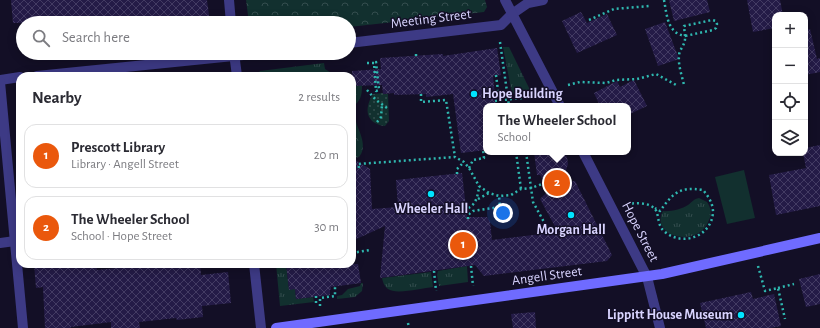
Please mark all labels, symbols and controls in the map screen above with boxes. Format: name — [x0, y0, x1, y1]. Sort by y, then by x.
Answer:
street label: Meeting Street — [390, 7, 472, 31]
map controls — [772, 12, 808, 156]
button: + — [772, 12, 808, 48]
search box — [16, 16, 356, 60]
icon: search — [30, 27, 52, 49]
text: Search here — [62, 30, 130, 45]
button: − — [772, 48, 808, 84]
button: locate — [772, 84, 808, 120]
place label: Hope Building — [482, 87, 564, 101]
text: Nearby — [32, 89, 82, 106]
marker: Hope Building — [469, 89, 479, 99]
text: 2 results — [298, 91, 340, 104]
popup — [483, 103, 631, 155]
text: The Wheeler School — [498, 113, 616, 128]
button: layers — [772, 120, 808, 156]
text: School — [498, 131, 531, 144]
text: Prescott Library — [71, 140, 165, 155]
text: 1 — [44, 149, 48, 162]
text: 20 m — [314, 149, 339, 162]
text: Library · Angell Street — [71, 158, 179, 171]
pin: 2 — [544, 168, 570, 198]
marker: Wheeler Hall — [426, 189, 436, 199]
street label: Hope Street — [619, 200, 661, 265]
place label: Wheeler Hall — [394, 202, 468, 216]
your location — [493, 203, 513, 223]
marker: Morgan Hall — [566, 210, 576, 220]
text: The Wheeler School — [71, 212, 190, 227]
text: 2 — [43, 221, 49, 234]
text: 30 m — [314, 221, 339, 234]
place label: Morgan Hall — [536, 223, 606, 237]
text: School · Hope Street — [71, 230, 172, 243]
pin: 1 — [450, 230, 476, 260]
street label: Angell Street — [511, 264, 583, 288]
place label: Lippitt House Museum — [607, 308, 733, 322]
marker: Lippitt House Museum — [736, 310, 746, 320]

